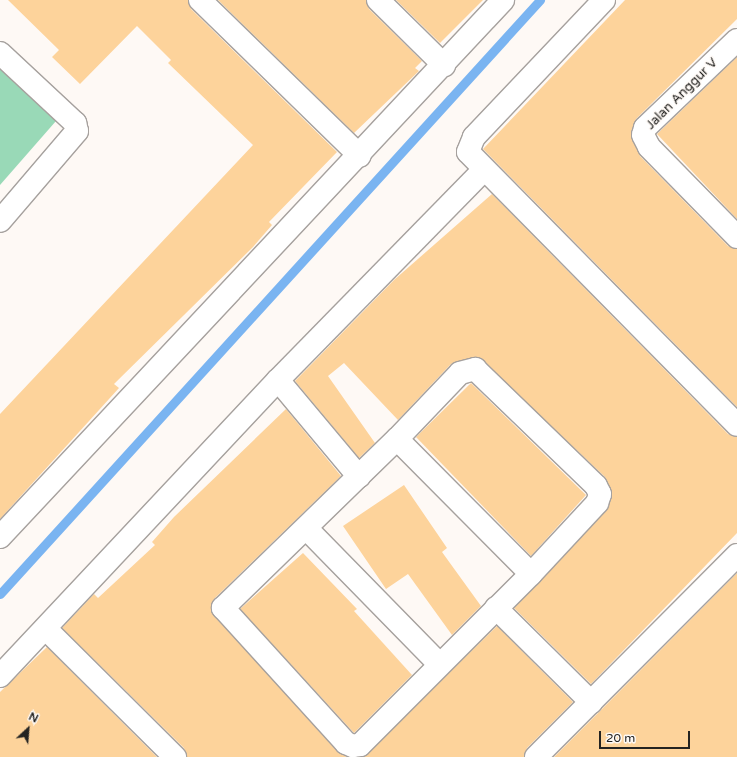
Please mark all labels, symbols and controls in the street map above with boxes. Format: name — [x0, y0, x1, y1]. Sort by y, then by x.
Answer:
street label: Jalan Anggur V — [643, 55, 721, 133]
north arrow — [8, 709, 48, 749]
text: N — [27, 710, 40, 726]
scale bar — [601, 723, 692, 749]
text: 20 m — [606, 731, 635, 745]

